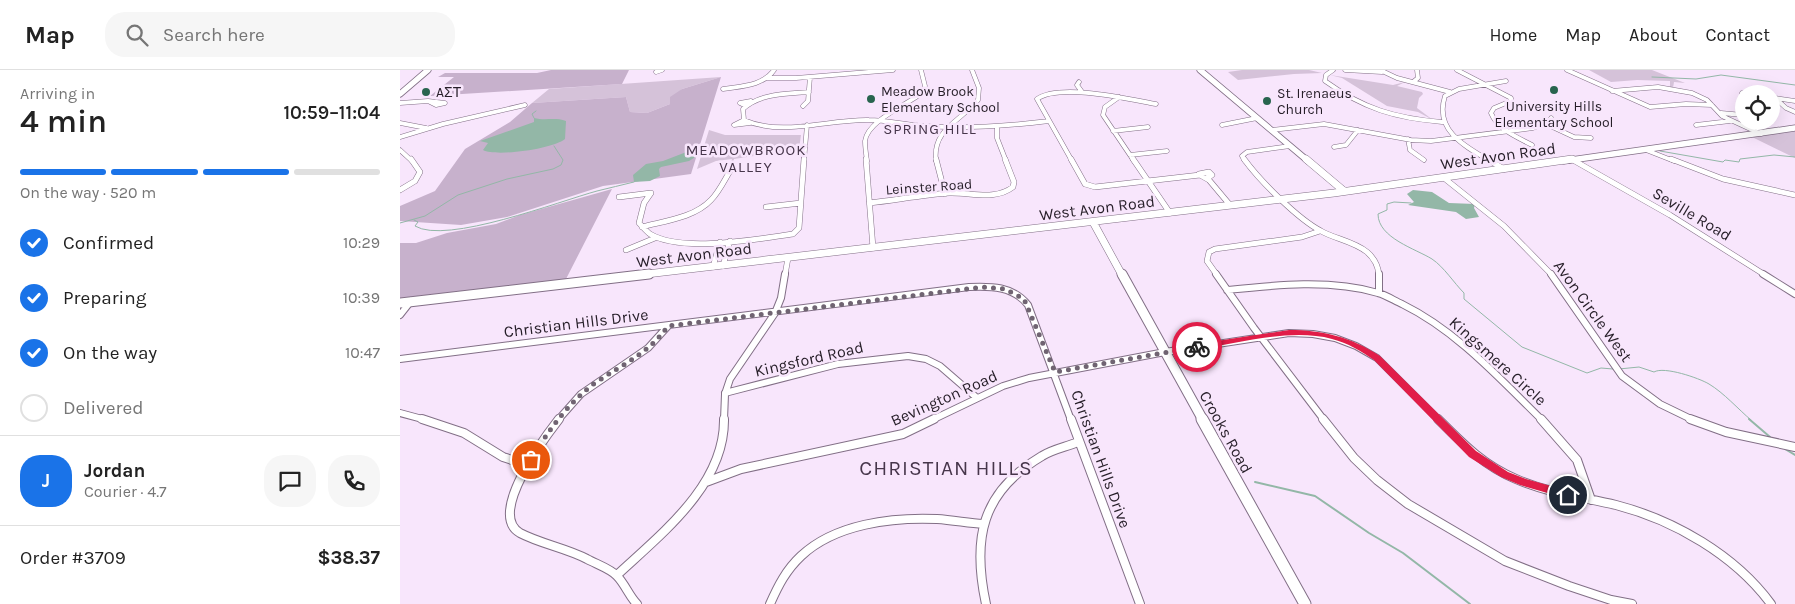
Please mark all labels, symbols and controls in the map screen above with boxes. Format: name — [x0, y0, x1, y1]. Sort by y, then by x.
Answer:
search box — [105, 12, 455, 57]
text: Map — [25, 21, 75, 49]
icon: search — [123, 21, 151, 49]
text: Search here — [163, 24, 265, 46]
text: Home — [1489, 24, 1537, 46]
text: Map — [1565, 24, 1601, 46]
text: About — [1629, 24, 1678, 46]
text: Contact — [1706, 24, 1770, 46]
place label: Meadow Brook Elementary School — [881, 83, 1000, 116]
text: Arriving in — [20, 84, 95, 103]
place label: AΣΤ — [436, 84, 462, 101]
marker: University Hills Elementary School — [1548, 84, 1560, 96]
place label: St. Irenaeus Church — [1277, 85, 1352, 118]
map controls — [1735, 85, 1780, 130]
button: locate — [1735, 85, 1780, 130]
marker: AΣΤ — [420, 86, 432, 98]
marker: Meadow Brook Elementary School — [865, 93, 877, 105]
marker: St. Irenaeus Church — [1261, 95, 1273, 107]
place label: University Hills Elementary School — [1495, 98, 1613, 131]
text: 10:59–11:04 — [283, 102, 380, 124]
text: 4 min — [20, 103, 107, 140]
district label: SPRING HILL — [883, 120, 977, 138]
street label: West Avon Road — [1439, 139, 1557, 173]
district label: MEADOWBROOK VALLEY — [686, 141, 806, 176]
street label: Leinster Road — [885, 175, 973, 199]
text: On the way · 520 m — [20, 183, 156, 202]
street label: Seville Road — [1649, 183, 1735, 245]
street label: West Avon Road — [1038, 191, 1156, 225]
icon: check — [20, 229, 48, 257]
text: Confirmed — [63, 232, 154, 254]
text: 10:29 — [343, 233, 380, 252]
street label: West Avon Road — [635, 238, 753, 272]
street label: Avon Circle West — [1550, 257, 1636, 365]
icon: check — [20, 284, 48, 312]
text: Preparing — [63, 287, 146, 309]
text: 10:39 — [343, 288, 380, 307]
street label: Christian Hills Drive — [503, 305, 649, 341]
street label: Kingsmere Circle — [1446, 312, 1550, 410]
courier — [1172, 322, 1222, 372]
icon: bike — [1183, 333, 1211, 361]
street label: Kingsford Road — [753, 337, 865, 381]
icon: check — [20, 339, 48, 367]
text: On the way — [63, 342, 157, 364]
text: 10:47 — [345, 343, 380, 362]
street label: Bevington Road — [888, 366, 1000, 430]
street label: Christian Hills Drive — [1067, 387, 1135, 531]
street label: Crooks Road — [1196, 388, 1256, 476]
text: Delivered — [63, 397, 143, 419]
pin — [510, 439, 552, 481]
icon: bag — [517, 446, 545, 474]
button: chat — [264, 455, 316, 507]
button: phone — [328, 455, 380, 507]
district label: CHRISTIAN HILLS — [859, 456, 1033, 480]
text: Jordan — [84, 460, 145, 482]
text: J — [42, 470, 50, 492]
pin — [1547, 474, 1589, 516]
icon: home — [1554, 481, 1582, 509]
text: Courier · 4.7 — [84, 482, 167, 501]
text: Order #3709 — [20, 547, 126, 569]
text: $38.37 — [317, 547, 380, 569]

